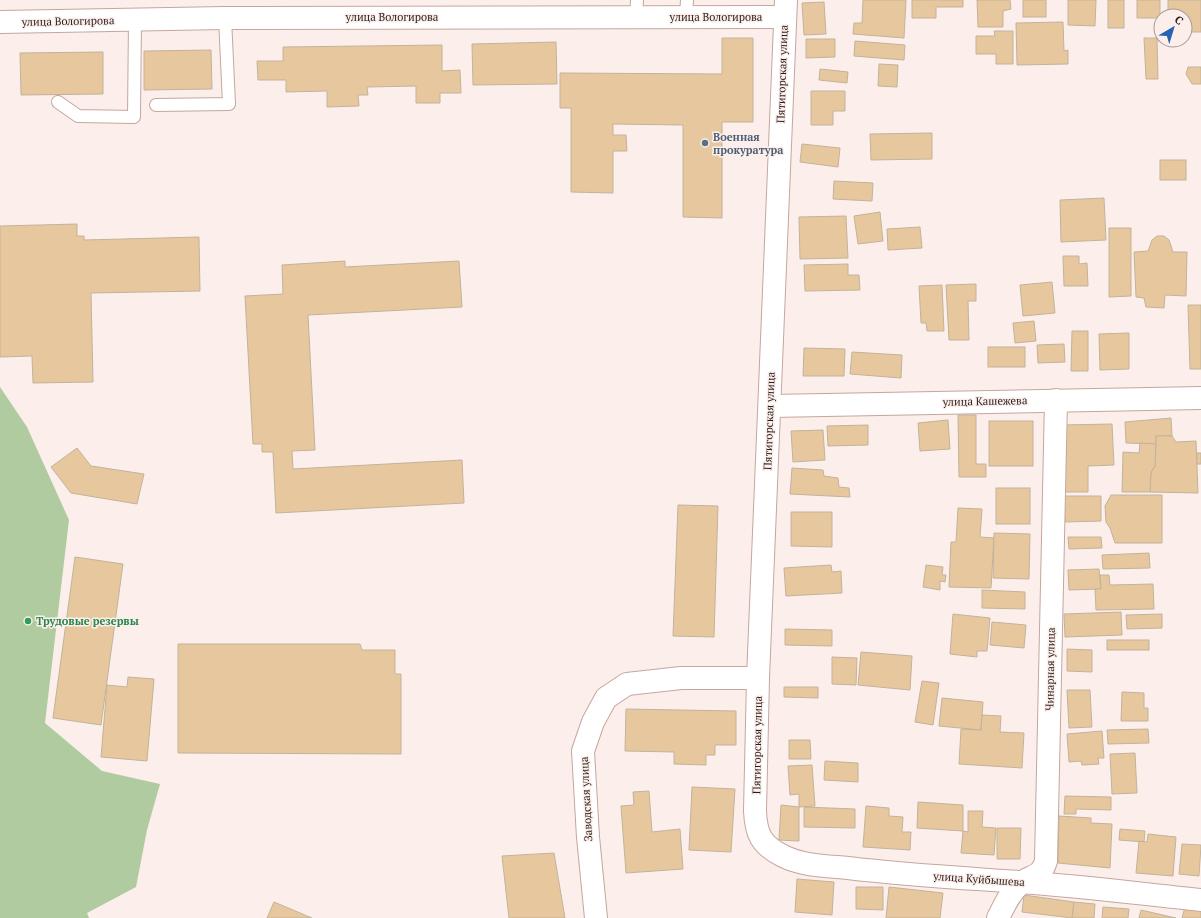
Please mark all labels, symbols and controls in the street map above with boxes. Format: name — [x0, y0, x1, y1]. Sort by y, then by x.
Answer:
north arrow — [1153, 8, 1193, 48]
street label: улица Вологирова — [345, 10, 439, 24]
street label: улица Вологирова — [669, 10, 763, 24]
text: С — [1172, 12, 1186, 28]
street label: улица Вологирова — [20, 13, 115, 29]
street label: Пятигорская улица — [773, 24, 791, 123]
place label: Военная прокуратура — [713, 130, 783, 157]
marker: Военная прокуратура — [700, 138, 710, 148]
street label: Пятигорская улица — [760, 371, 778, 470]
street label: улица Кашежева — [941, 393, 1028, 409]
place label: Трудовые резервы — [36, 614, 139, 628]
marker: Трудовые резервы — [23, 616, 33, 626]
street label: Чинарная улица — [1042, 627, 1058, 711]
street label: Пятигорская улица — [749, 695, 765, 794]
street label: Заводская улица — [577, 756, 595, 842]
street label: улица Куйбышева — [932, 869, 1026, 889]

